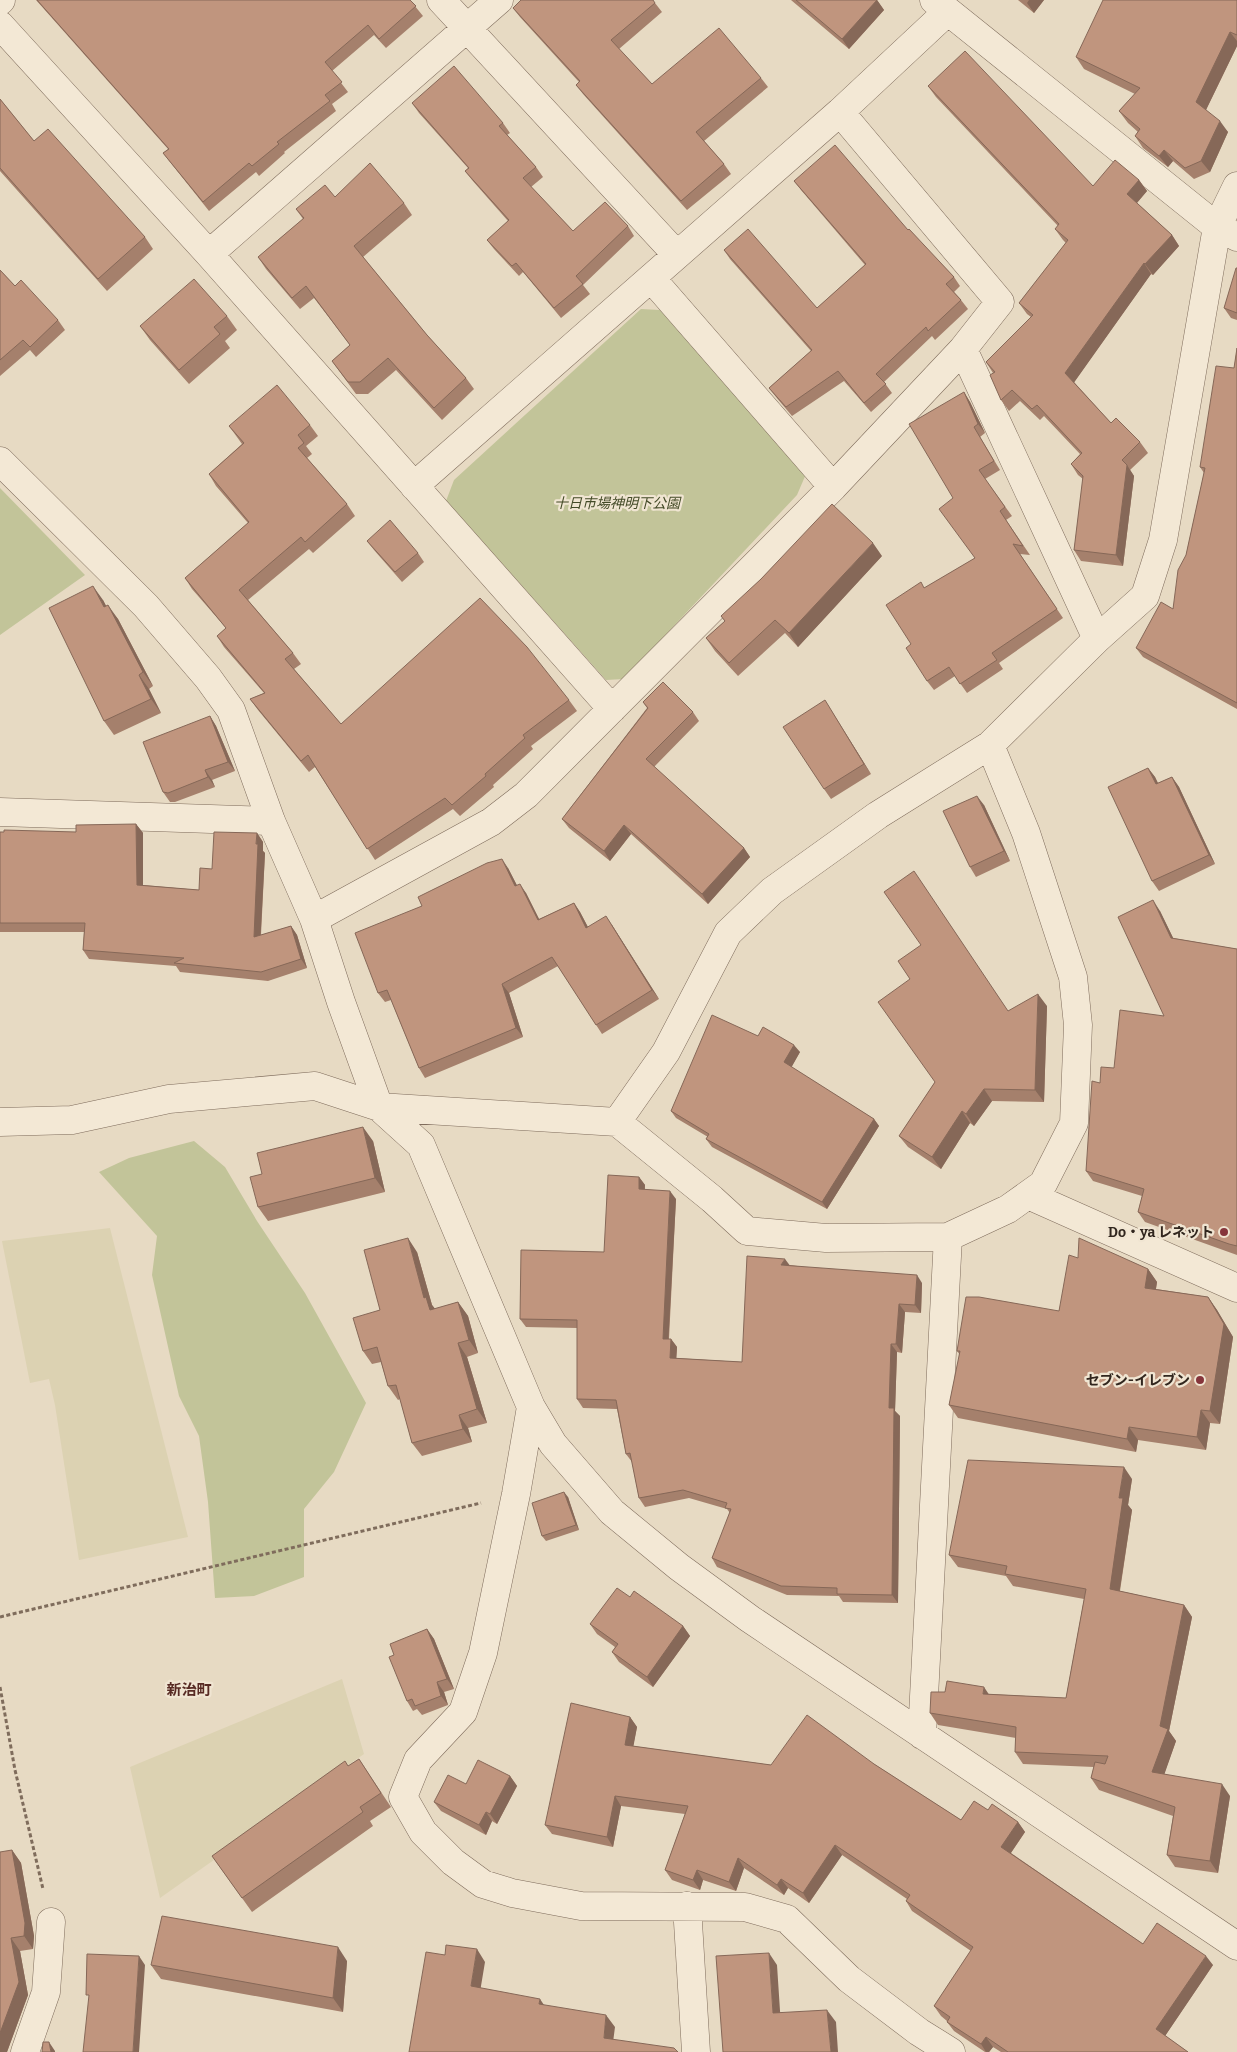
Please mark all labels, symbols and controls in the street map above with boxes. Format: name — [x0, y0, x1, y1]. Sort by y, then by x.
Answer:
park label: 十日市場神明下公園 — [554, 495, 682, 512]
place label: Do・ya レネット — [1108, 1224, 1214, 1241]
marker: Do・ya レネット — [1218, 1226, 1230, 1238]
place label: セブン-イレブン — [1086, 1372, 1190, 1389]
marker: セブン-イレブン — [1194, 1374, 1206, 1386]
district label: 新治町 — [166, 1681, 212, 1699]

